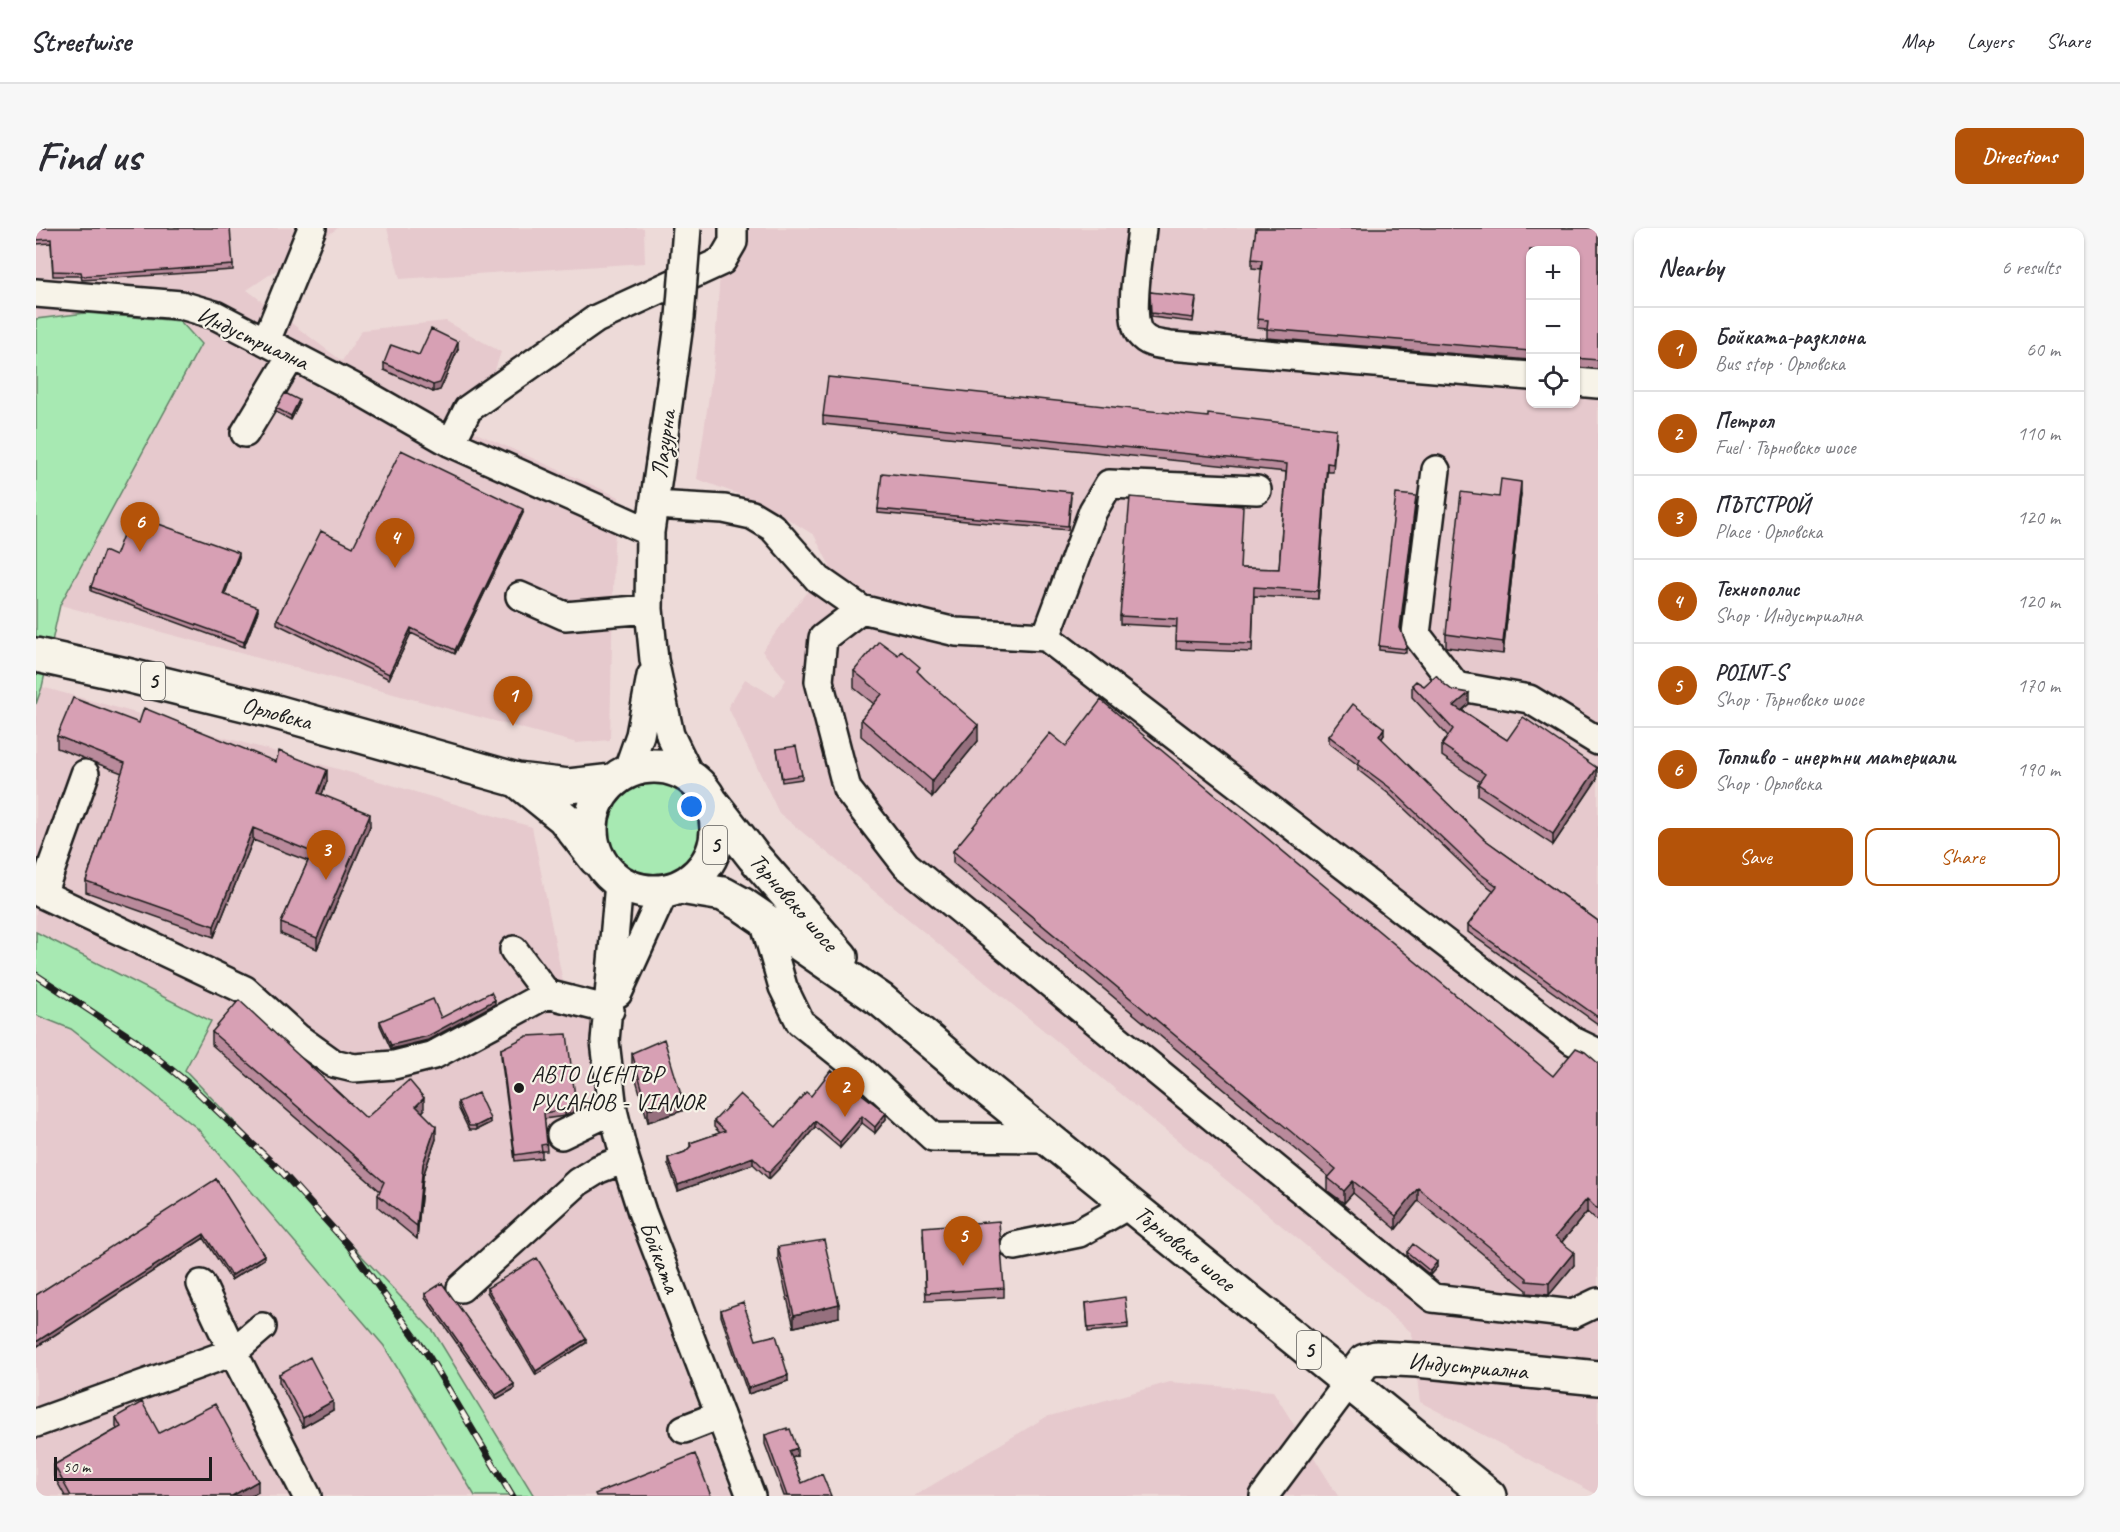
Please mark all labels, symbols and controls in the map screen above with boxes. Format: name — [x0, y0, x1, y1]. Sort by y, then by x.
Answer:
text: Streetwise — [30, 24, 131, 59]
text: Map — [1901, 28, 1934, 54]
text: Layers — [1967, 28, 2013, 54]
text: Share — [2046, 28, 2090, 54]
button: Directions — [1955, 128, 2084, 184]
text: Find us — [36, 130, 141, 183]
map controls — [1526, 246, 1580, 408]
button: + — [1526, 246, 1580, 300]
text: Nearby — [1658, 251, 1723, 284]
text: 6 results — [2001, 255, 2060, 280]
street label: Индустриална — [192, 299, 315, 378]
button: − — [1526, 300, 1580, 354]
text: Бойката-разклона — [1715, 323, 1865, 351]
text: 1 — [1673, 337, 1682, 362]
text: 60 m — [2026, 337, 2060, 362]
text: Bus stop · Орловска — [1715, 351, 1845, 376]
button: locate — [1526, 354, 1580, 408]
street label: Лазурна — [643, 406, 684, 480]
text: Петрол — [1715, 407, 1774, 435]
text: 2 — [1673, 421, 1682, 446]
text: 110 m — [2017, 421, 2060, 446]
text: Fuel · Търновско шосе — [1715, 435, 1856, 460]
text: ПЪТСТРОЙ — [1715, 491, 1810, 519]
pin: 6 — [120, 502, 160, 552]
text: 3 — [1673, 505, 1682, 530]
text: 120 m — [2017, 505, 2060, 530]
pin: 4 — [376, 518, 414, 568]
text: Place · Орловска — [1715, 519, 1822, 544]
text: Технополис — [1715, 575, 1800, 603]
text: 4 — [1673, 589, 1682, 614]
text: 120 m — [2017, 589, 2060, 614]
text: Shop · Индустриална — [1715, 603, 1862, 628]
text: POINT-S — [1715, 659, 1786, 687]
road number: 5 — [141, 662, 165, 700]
text: 5 — [1673, 673, 1682, 698]
text: 170 m — [2017, 673, 2060, 698]
pin: 1 — [494, 676, 532, 726]
text: Shop · Търновско шосе — [1715, 687, 1863, 712]
street label: Орловска — [239, 689, 316, 737]
text: Топливо - инертни материали — [1715, 743, 1956, 771]
text: 6 — [1673, 757, 1682, 782]
text: 190 m — [2017, 757, 2060, 782]
text: Shop · Орловска — [1715, 771, 1821, 796]
your location — [677, 792, 706, 821]
road number: 5 — [703, 826, 727, 864]
button: Save — [1658, 828, 1853, 886]
button: Share — [1865, 828, 2060, 886]
pin: 3 — [306, 830, 346, 880]
street label: Търновско шосе — [743, 846, 846, 959]
place label: АВТО ЦЕНТЪР РУСАНОВ - VIANOR — [531, 1059, 707, 1117]
pin: 2 — [826, 1068, 864, 1117]
marker: АВТО ЦЕНТЪР РУСАНОВ - VIANOR — [512, 1081, 526, 1095]
street label: Търновско шосе — [1128, 1198, 1243, 1299]
pin: 5 — [944, 1216, 982, 1266]
street label: Бойката — [633, 1217, 688, 1298]
road number: 5 — [1297, 1331, 1321, 1369]
street label: Индустриална — [1407, 1346, 1530, 1386]
scale bar — [54, 1454, 212, 1482]
text: 50 m — [63, 1457, 90, 1477]

